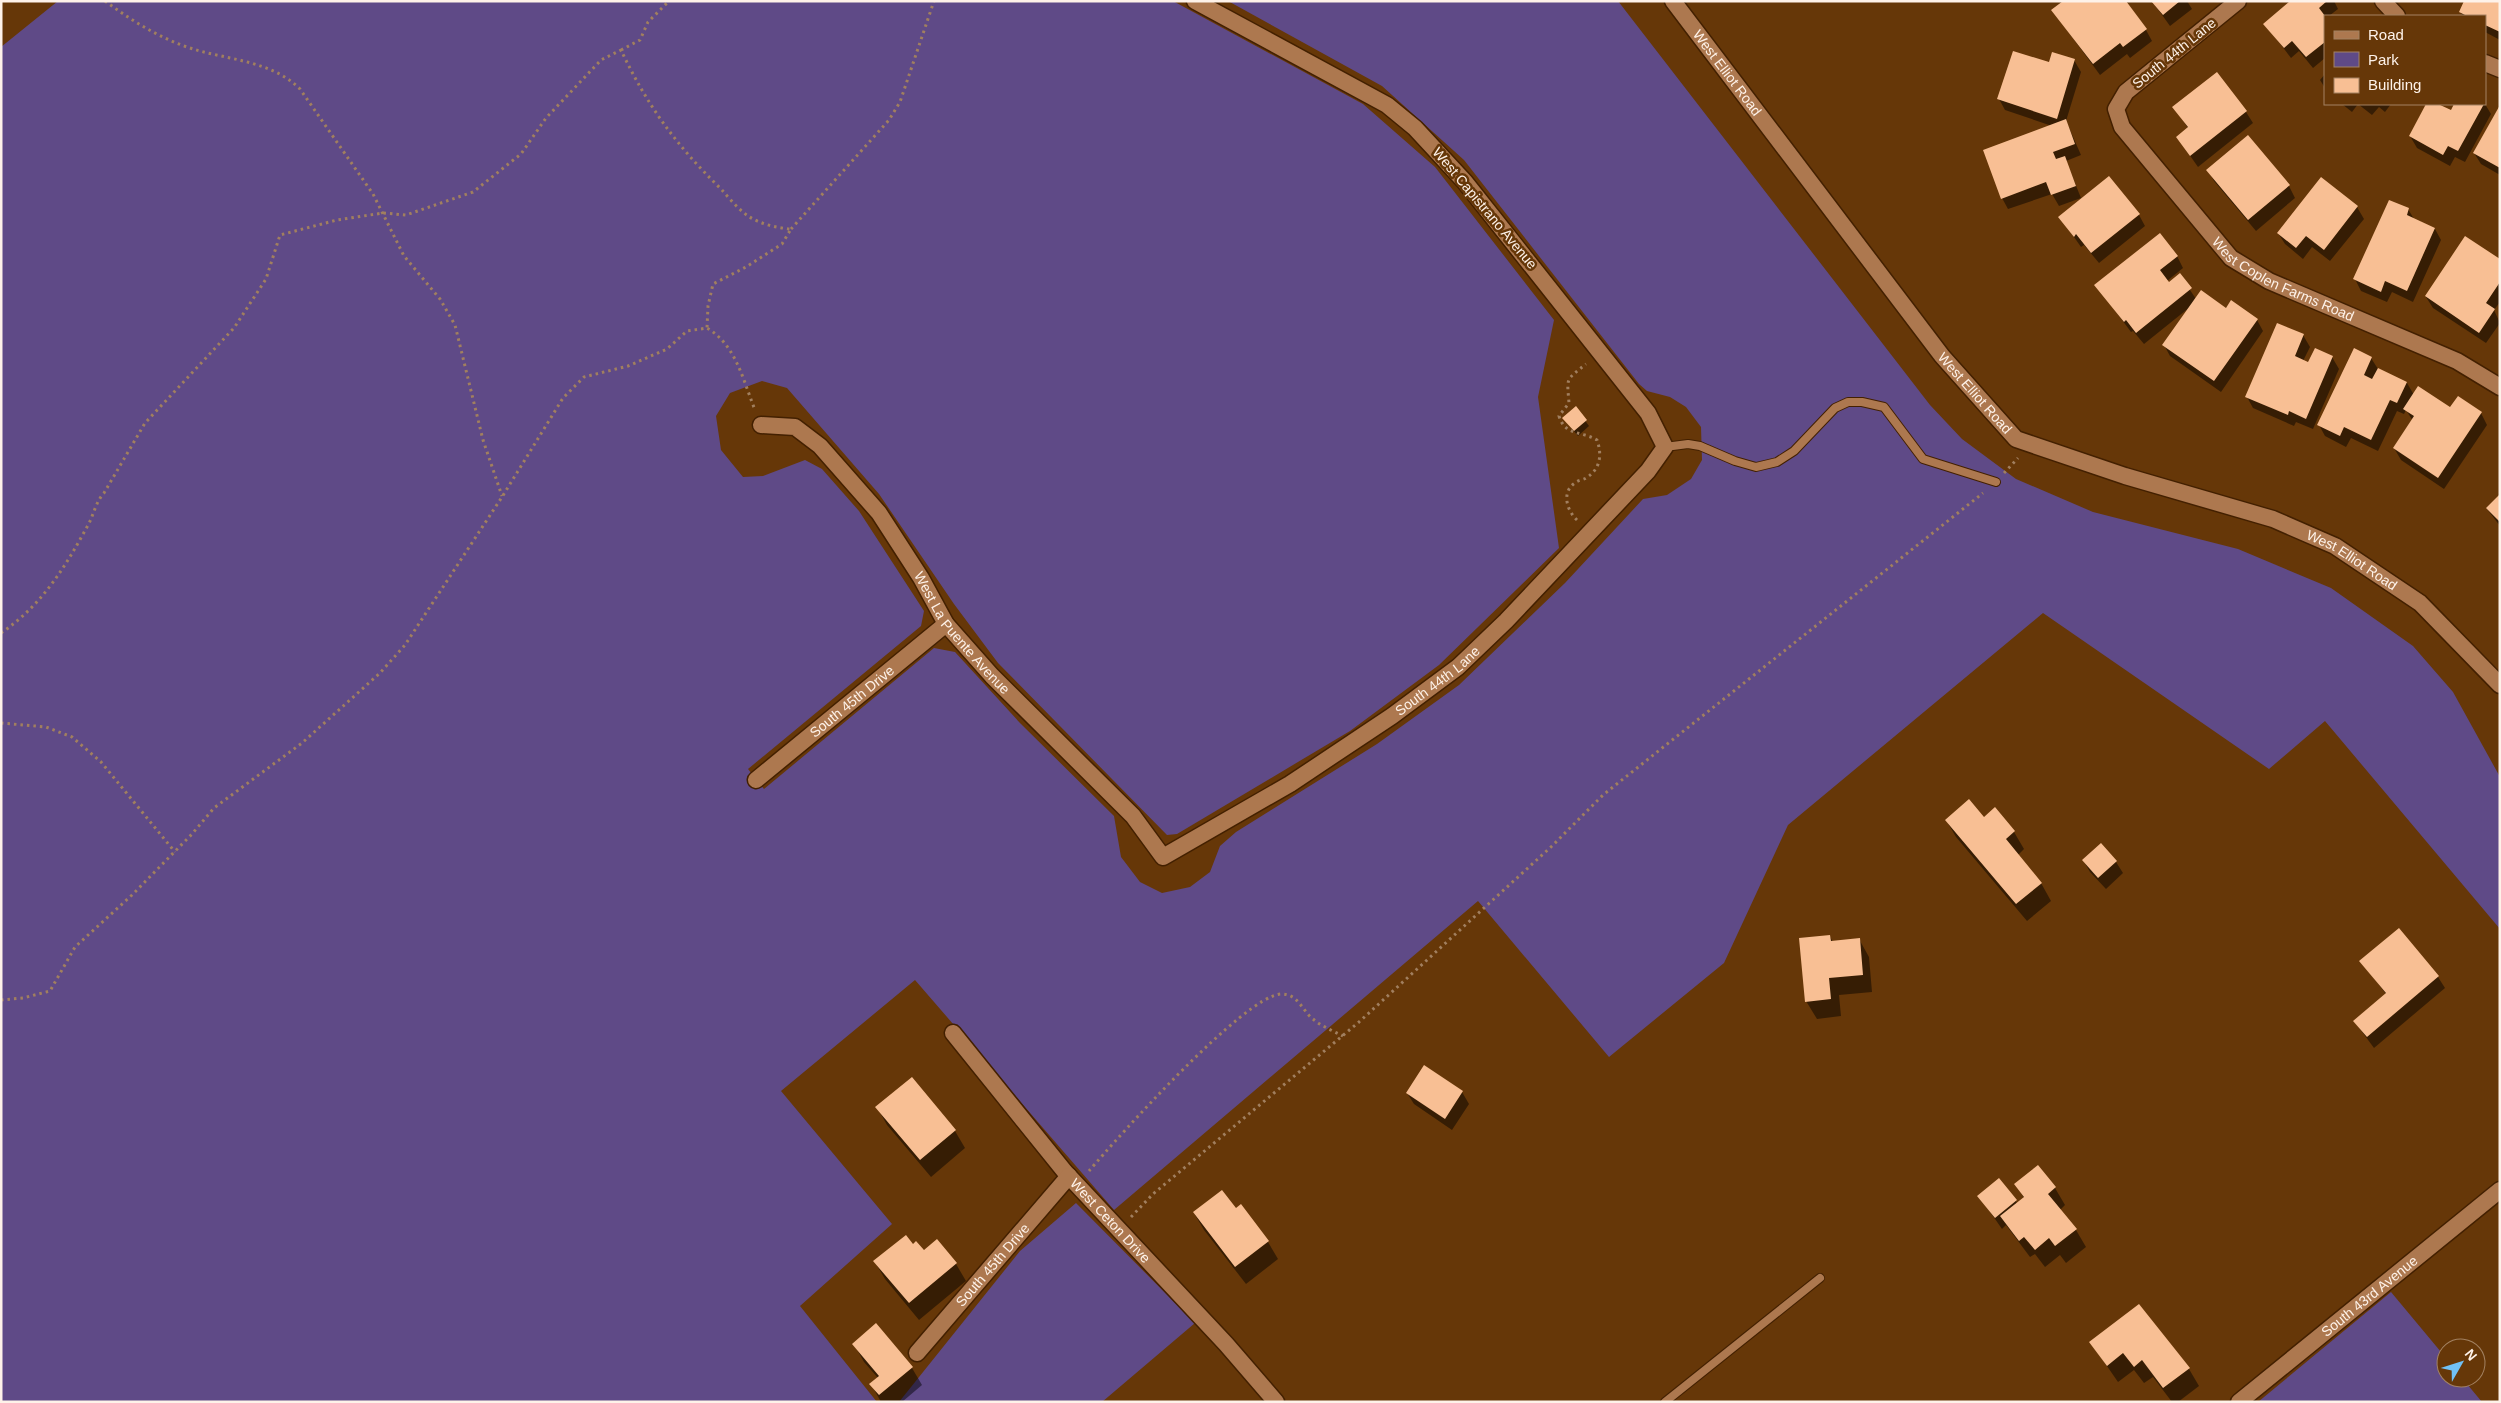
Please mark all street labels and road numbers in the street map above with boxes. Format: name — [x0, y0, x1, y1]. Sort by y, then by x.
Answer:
street label: South 44th Lane — [2129, 14, 2219, 92]
street label: West Elliot Road — [1690, 27, 1765, 119]
street label: West Capistrano Avenue — [1430, 144, 1541, 272]
street label: West Coplen Farms Road — [2209, 234, 2356, 324]
street label: West Elliot Road — [1935, 349, 2015, 437]
street label: West Elliot Road — [2304, 527, 2400, 593]
street label: West La Puente Avenue — [911, 569, 1013, 697]
street label: South 44th Lane — [1392, 643, 1483, 719]
street label: South 45th Drive — [806, 662, 897, 741]
street label: West Ceton Drive — [1067, 1175, 1154, 1266]
street label: South 45th Drive — [952, 1220, 1033, 1310]
street label: South 43rd Avenue — [2318, 1252, 2421, 1340]

